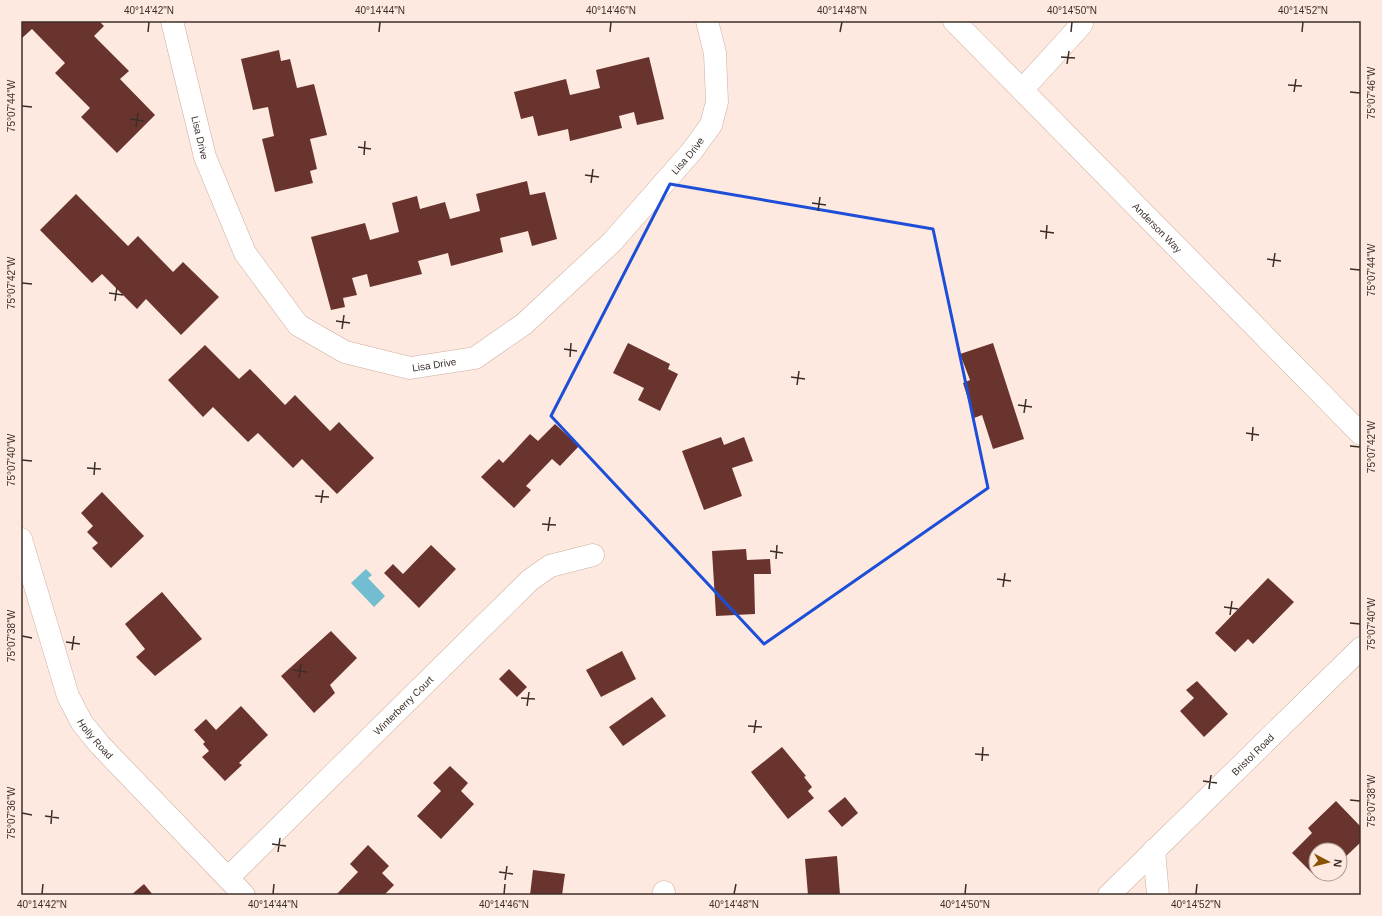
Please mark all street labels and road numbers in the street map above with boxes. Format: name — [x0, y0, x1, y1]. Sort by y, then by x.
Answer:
street label: Lisa Drive — [190, 115, 211, 161]
street label: Lisa Drive — [669, 135, 706, 176]
street label: Anderson Way — [1131, 200, 1184, 255]
street label: Lisa Drive — [411, 355, 457, 373]
street label: Winterberry Court — [371, 673, 435, 737]
street label: Holly Road — [75, 717, 116, 761]
street label: Bristol Road — [1229, 731, 1276, 777]

